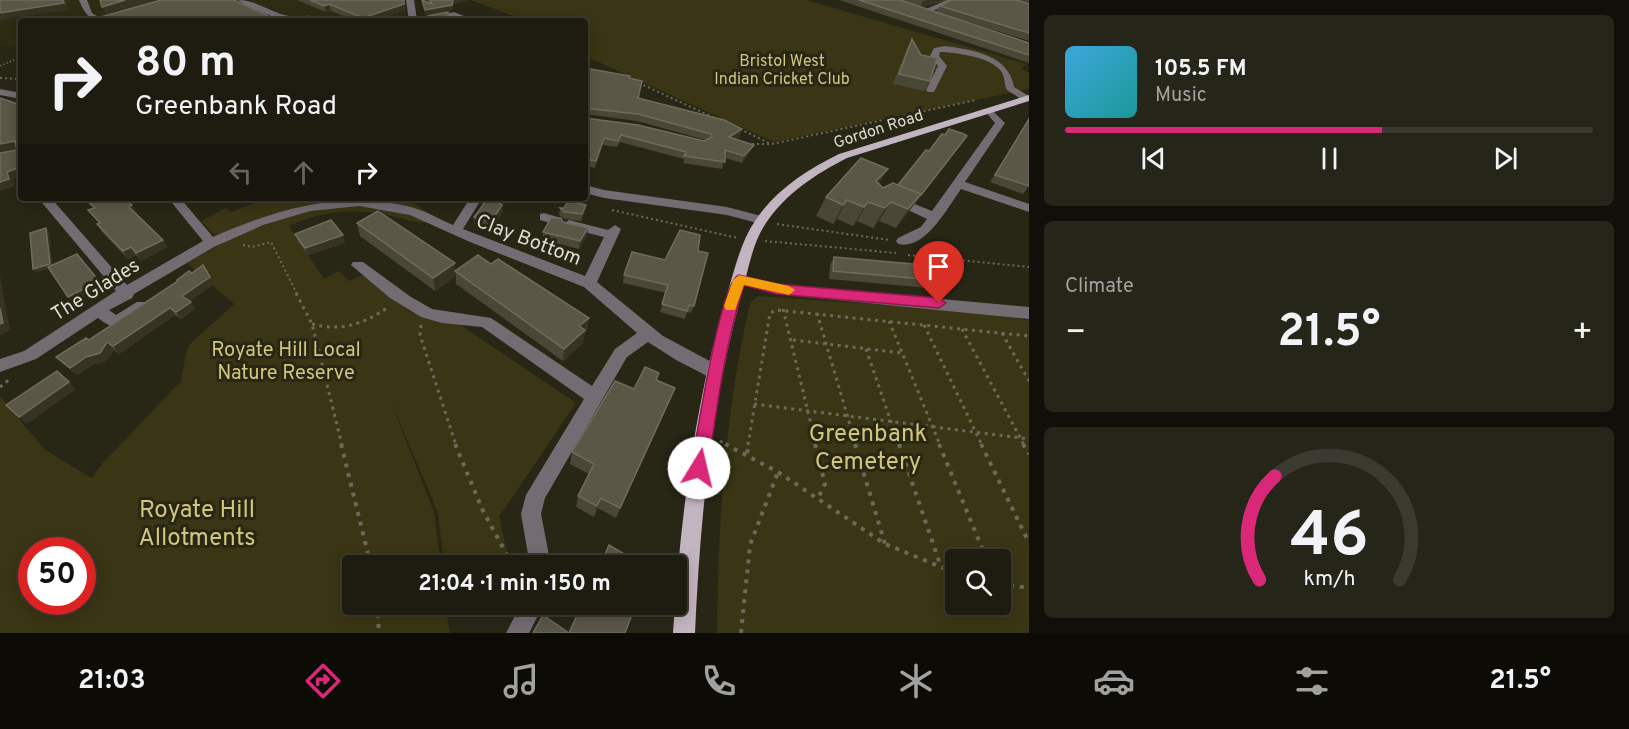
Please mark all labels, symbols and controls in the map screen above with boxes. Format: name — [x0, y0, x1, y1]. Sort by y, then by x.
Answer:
text: 80 m — [135, 38, 236, 91]
icon: right — [36, 42, 114, 120]
park label: Bristol West Indian Cricket Club — [714, 52, 850, 90]
text: 105.5 FM — [1155, 56, 1246, 83]
text: Music — [1155, 83, 1207, 109]
text: Greenbank Road — [135, 90, 337, 124]
street label: Gordon Road — [831, 106, 926, 154]
icon: previous — [1137, 142, 1170, 175]
icon: pause — [1313, 142, 1346, 175]
icon: next — [1489, 142, 1522, 175]
icon: left — [224, 156, 257, 189]
icon: ahead — [287, 156, 320, 189]
icon: right — [350, 156, 383, 189]
street label: Clay Bottom — [472, 209, 585, 273]
pin — [913, 241, 964, 303]
icon: arrive — [922, 250, 955, 283]
street label: The Glades — [47, 253, 145, 328]
text: Climate — [1065, 274, 1134, 300]
text: 21.5° — [1278, 305, 1380, 362]
text: − — [1065, 313, 1086, 355]
text: + — [1572, 313, 1593, 355]
park label: Royate Hill Local Nature Reserve — [211, 338, 361, 387]
park label: Greenbank Cemetery — [809, 420, 927, 478]
position arrow — [667, 436, 731, 500]
park label: Royate Hill Allotments — [138, 496, 256, 554]
text: 46 — [1290, 499, 1368, 578]
speed limit sign: 50 — [18, 537, 96, 615]
map controls — [945, 549, 1011, 615]
button: search — [945, 549, 1011, 615]
text: km/h — [1303, 566, 1355, 593]
text: 21:04 · 1 min · 150 m — [418, 571, 611, 598]
icon: directions — [302, 660, 344, 702]
icon: music — [500, 660, 542, 702]
icon: phone — [698, 660, 740, 702]
icon: climate — [895, 660, 937, 702]
icon: car — [1093, 660, 1135, 702]
icon: filters — [1291, 660, 1333, 702]
text: 21:03 — [78, 664, 146, 698]
text: 21.5° — [1489, 664, 1551, 698]

